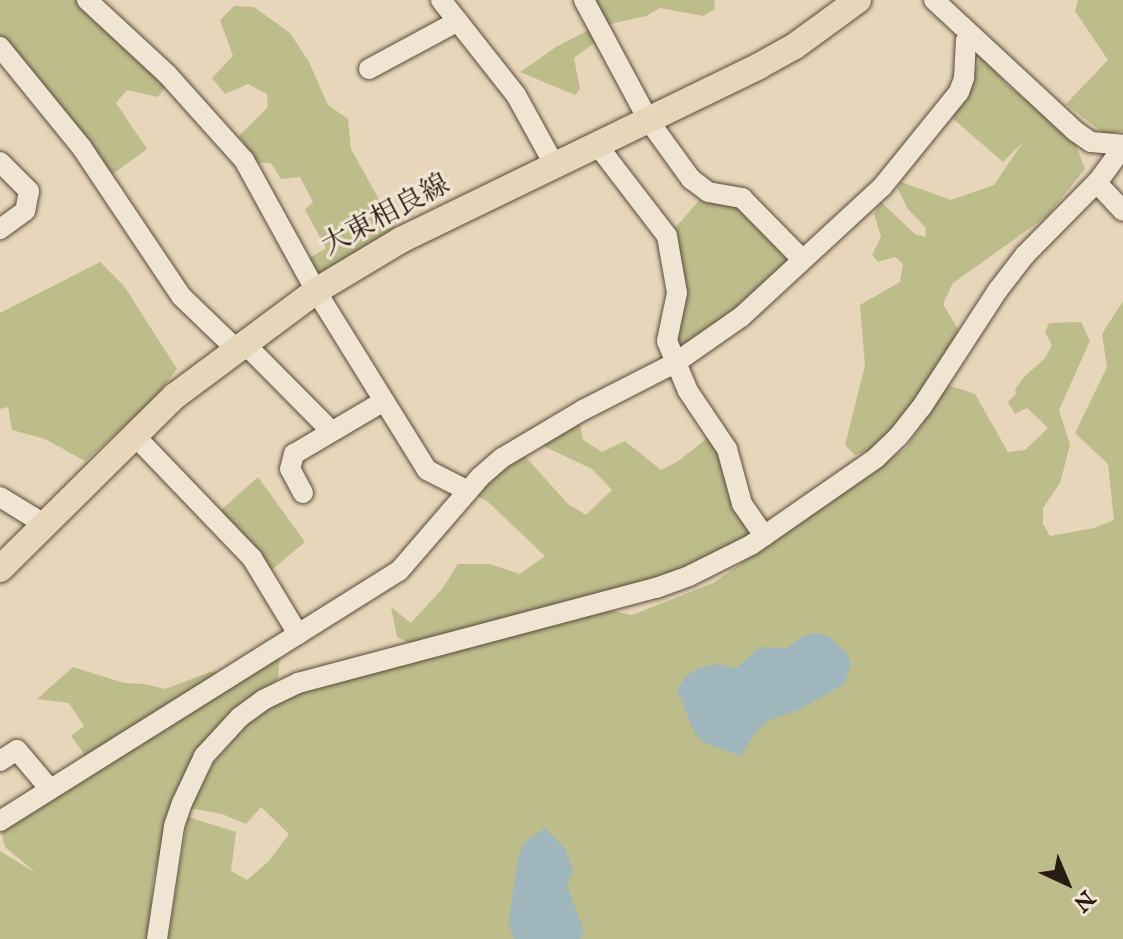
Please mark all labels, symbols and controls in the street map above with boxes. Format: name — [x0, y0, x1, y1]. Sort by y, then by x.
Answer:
street label: 大東相良線 — [316, 168, 456, 264]
north arrow — [1027, 843, 1107, 923]
text: N — [1067, 884, 1100, 917]

